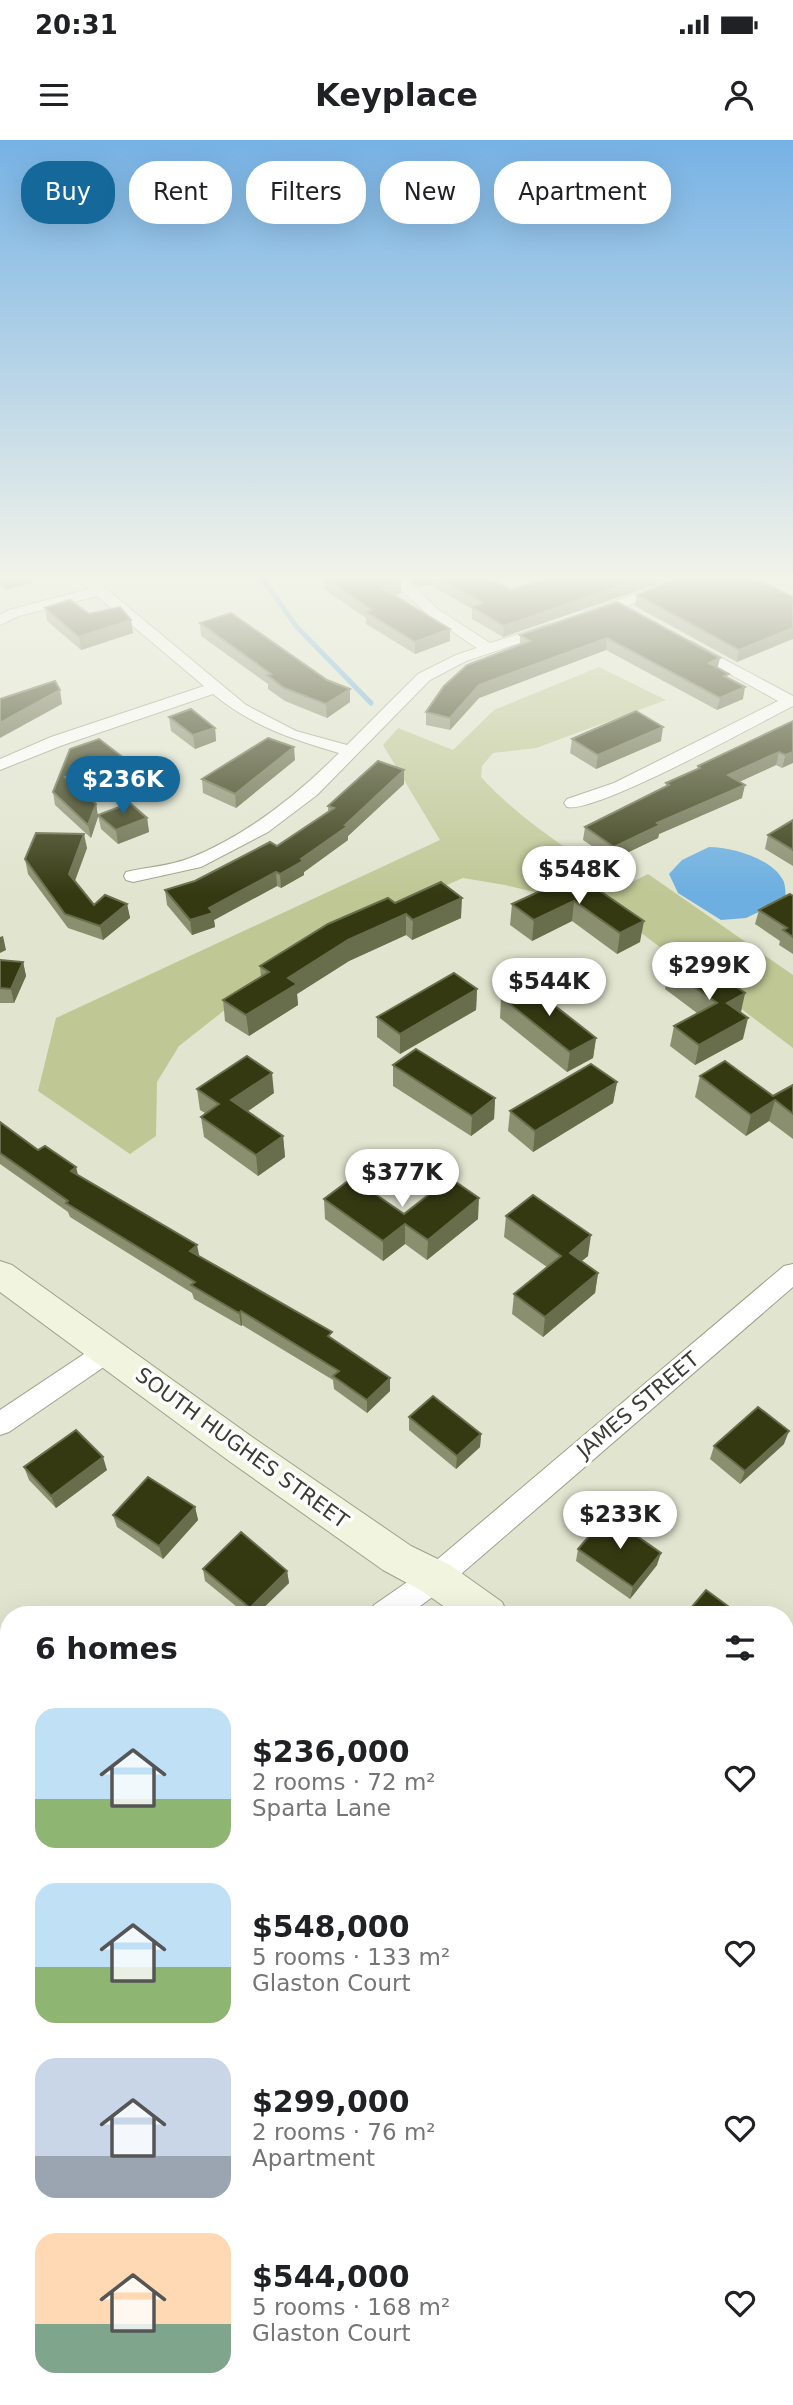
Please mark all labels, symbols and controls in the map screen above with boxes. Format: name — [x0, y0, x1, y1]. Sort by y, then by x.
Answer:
text: 20:31 — [35, 10, 118, 40]
icon: menu — [35, 76, 73, 114]
text: Keyplace — [315, 76, 478, 114]
icon: person — [720, 76, 758, 114]
chip: Buy — [21, 161, 115, 224]
chip: Rent — [129, 161, 232, 224]
chip: Filters — [246, 161, 366, 224]
chip: New — [380, 161, 480, 224]
chip: Apartment — [494, 161, 671, 224]
pin: $236K — [74, 756, 172, 816]
text: $236K — [82, 766, 164, 792]
pin: $548K — [530, 846, 628, 906]
text: $548K — [538, 856, 620, 882]
pin: $299K — [660, 942, 758, 1002]
text: $299K — [668, 952, 750, 978]
pin: $544K — [500, 958, 598, 1018]
text: $544K — [508, 968, 590, 994]
pin: $377K — [353, 1150, 451, 1209]
text: $377K — [361, 1159, 443, 1185]
street label: JAMES STREET — [571, 1347, 704, 1464]
street label: SOUTH HUGHES STREET — [131, 1363, 353, 1533]
pin: $233K — [571, 1492, 669, 1551]
text: $233K — [579, 1501, 661, 1527]
icon: filters — [721, 1629, 759, 1667]
text: 6 homes — [35, 1631, 178, 1666]
text: $236,000 — [252, 1734, 410, 1769]
icon: home — [91, 1736, 175, 1820]
icon: heart — [721, 1759, 759, 1797]
text: 2 rooms · 72 m² — [252, 1769, 436, 1795]
text: Sparta Lane — [252, 1795, 391, 1821]
text: $548,000 — [252, 1909, 410, 1944]
icon: home — [91, 1911, 175, 1995]
icon: heart — [721, 1934, 759, 1972]
text: 5 rooms · 133 m² — [252, 1944, 450, 1970]
text: Glaston Court — [252, 1970, 410, 1996]
text: $299,000 — [252, 2084, 410, 2119]
icon: home — [91, 2086, 175, 2170]
icon: heart — [721, 2109, 759, 2147]
text: 2 rooms · 76 m² — [252, 2119, 436, 2145]
text: Apartment — [252, 2145, 375, 2171]
text: $544,000 — [252, 2259, 410, 2294]
icon: home — [91, 2261, 175, 2345]
icon: heart — [721, 2284, 759, 2322]
text: 5 rooms · 168 m² — [252, 2294, 450, 2320]
text: Glaston Court — [252, 2320, 410, 2346]

